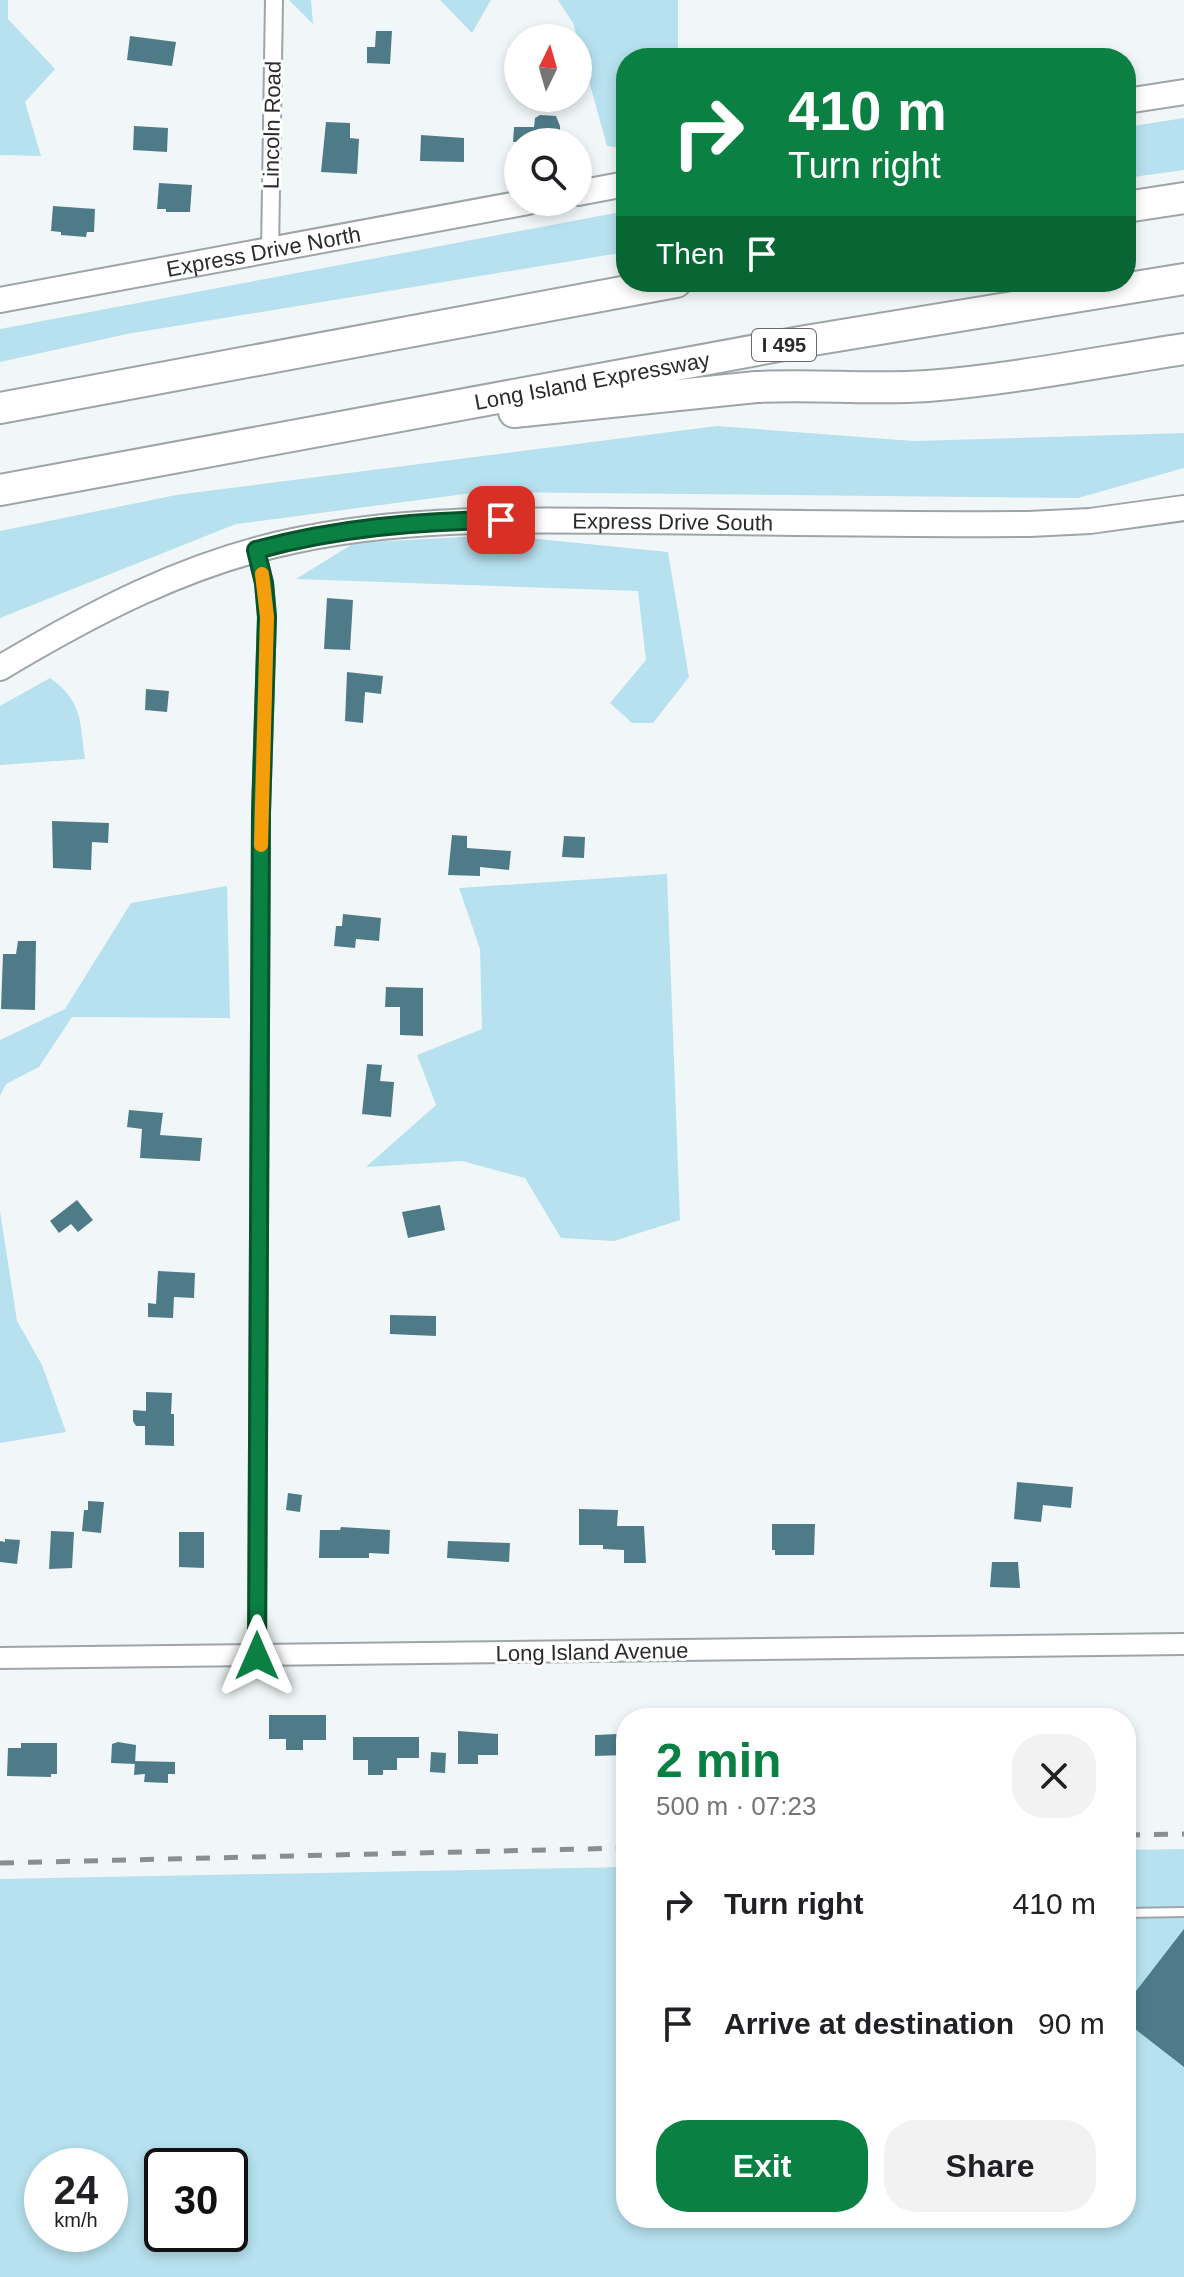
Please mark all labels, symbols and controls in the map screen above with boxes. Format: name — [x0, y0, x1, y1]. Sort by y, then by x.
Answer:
north arrow — [504, 24, 592, 112]
map controls — [504, 24, 592, 216]
street label: Lincoln Road — [258, 61, 286, 189]
text: 410 m — [788, 79, 947, 142]
icon: right — [656, 80, 760, 184]
button: search — [504, 128, 592, 216]
text: Turn right — [788, 145, 941, 186]
street label: Express Drive North — [164, 221, 363, 281]
icon: arrive — [740, 232, 784, 276]
text: Then — [656, 237, 724, 270]
road number: I 495 — [752, 329, 816, 361]
street label: Long Island Expressway — [472, 346, 712, 414]
pin — [467, 486, 535, 554]
icon: arrive — [479, 498, 523, 542]
street label: Express Drive South — [572, 508, 773, 535]
position arrow — [215, 1614, 299, 1698]
street label: Long Island Avenue — [495, 1638, 689, 1666]
text: 2 min — [656, 1734, 781, 1787]
button: close — [1012, 1734, 1096, 1818]
text: 500 m · 07:23 — [656, 1791, 816, 1821]
icon: right — [656, 1882, 700, 1926]
text: Turn right — [724, 1887, 863, 1920]
text: 410 m — [1013, 1887, 1096, 1920]
icon: arrive — [656, 2002, 700, 2046]
text: Arrive at destination — [724, 2007, 1014, 2040]
text: 90 m — [1038, 2007, 1105, 2040]
button: Exit — [656, 2120, 868, 2212]
button: Share — [884, 2120, 1096, 2212]
speed limit sign: 30 — [144, 2148, 248, 2252]
text: 24 — [54, 2168, 98, 2212]
text: km/h — [54, 2209, 98, 2231]

